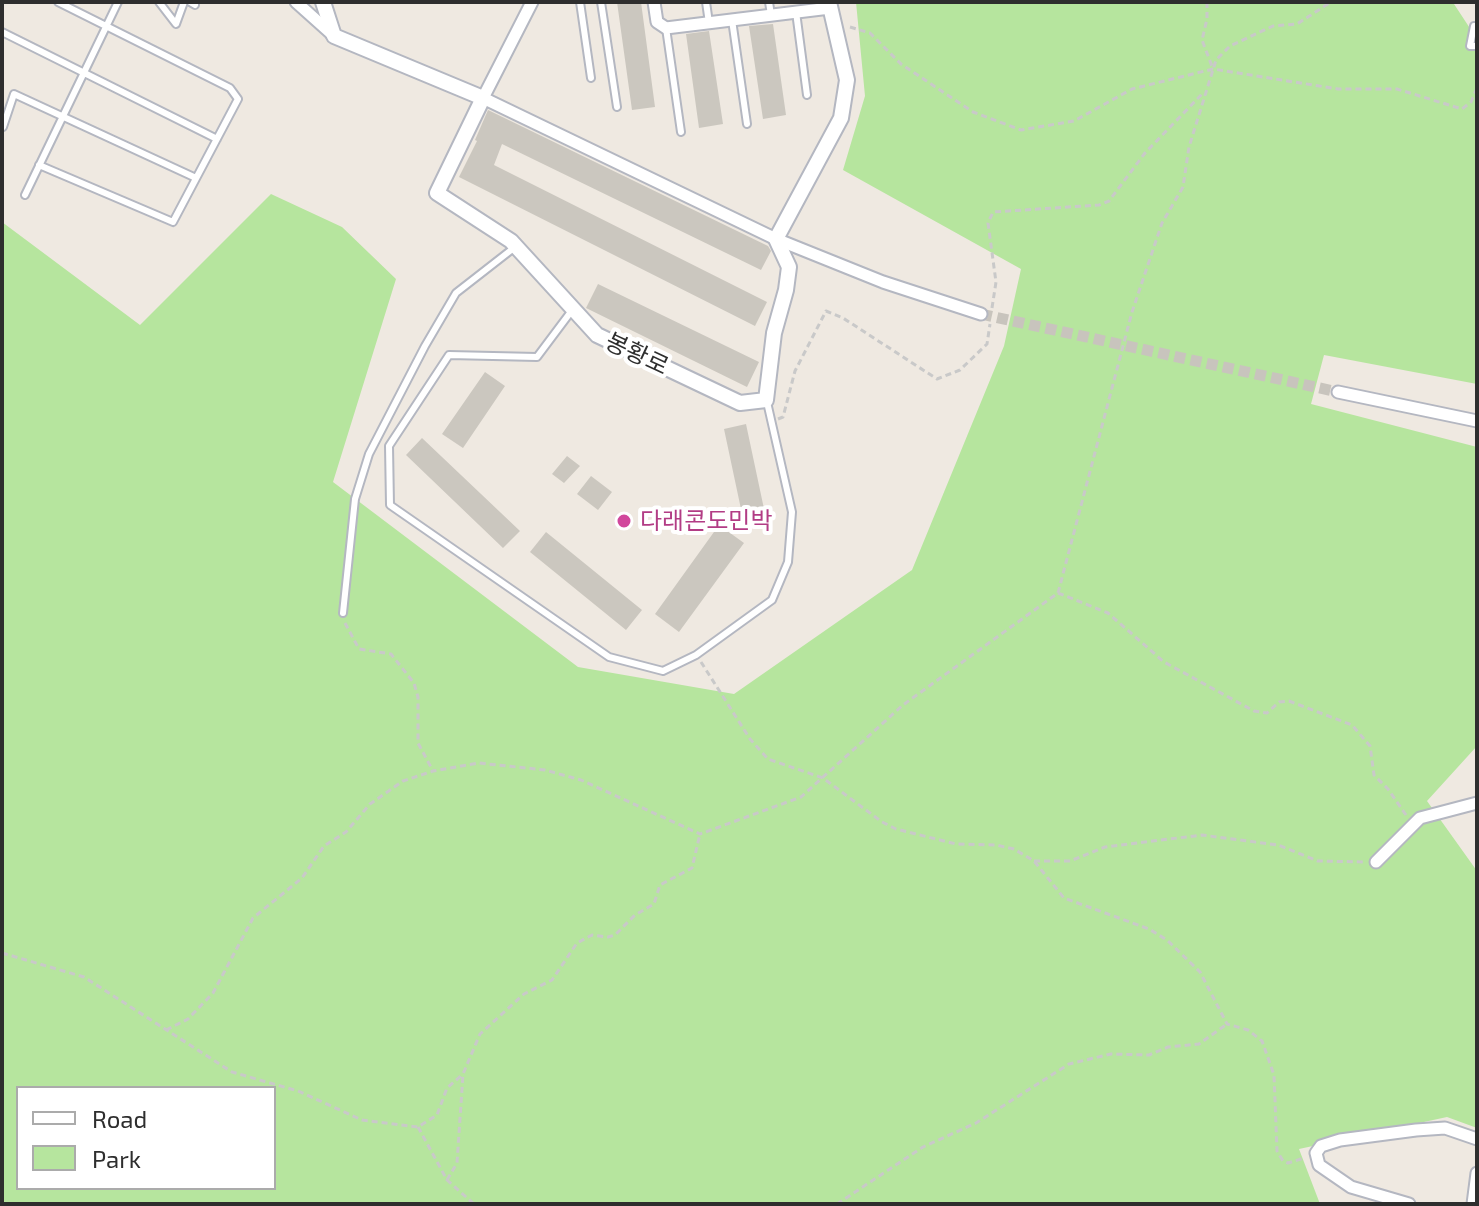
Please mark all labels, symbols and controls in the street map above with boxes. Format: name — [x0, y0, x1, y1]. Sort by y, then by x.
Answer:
street label: 봉황로 — [601, 327, 673, 381]
place label: 다래콘도민박 — [640, 507, 772, 535]
marker: 다래콘도민박 — [615, 512, 633, 530]
legend — [16, 1086, 276, 1190]
text: Road — [92, 1104, 147, 1133]
text: Park — [92, 1144, 141, 1173]

